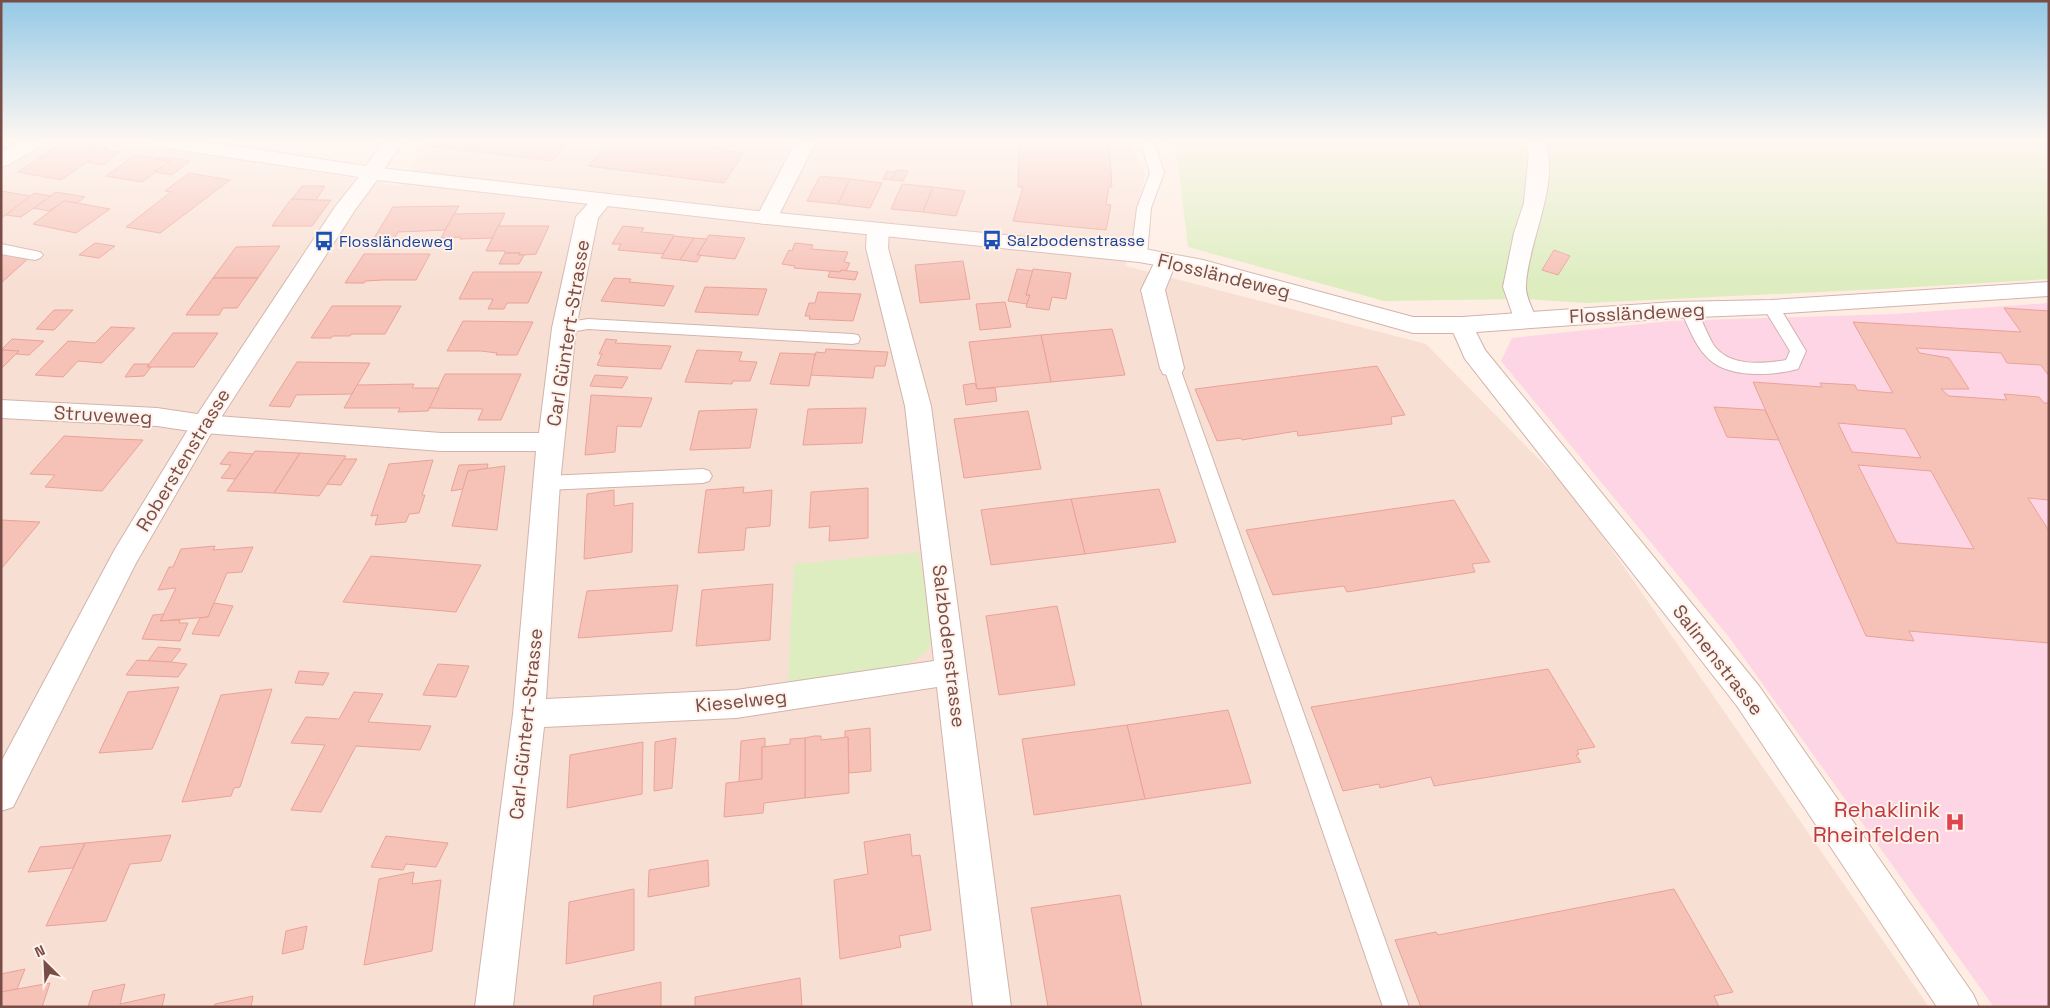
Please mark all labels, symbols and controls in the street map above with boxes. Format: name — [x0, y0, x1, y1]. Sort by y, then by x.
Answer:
bus stop icon: Salzbodenstrasse — [981, 229, 1003, 251]
bus stop icon: Flossländeweg — [313, 230, 335, 252]
place label: Salzbodenstrasse — [1007, 230, 1145, 251]
place label: Flossländeweg — [339, 231, 453, 252]
street label: Carl Güntert-Strasse — [541, 238, 595, 428]
street label: Flossländeweg — [1155, 247, 1293, 305]
street label: Flossländeweg — [1569, 297, 1705, 329]
street label: Roberstenstrasse — [130, 384, 236, 536]
street label: Struveweg — [53, 400, 153, 430]
street label: Salzbodenstrasse — [927, 563, 971, 729]
street label: Salinenstrasse — [1667, 600, 1769, 720]
street label: Carl-Güntert-Strasse — [504, 627, 548, 821]
street label: Kieselweg — [694, 684, 788, 718]
place label: Rehaklinik Rheinfelden — [1813, 795, 1940, 848]
hospital icon: Rehaklinik Rheinfelden — [1944, 811, 1966, 833]
north arrow — [20, 938, 70, 988]
text: N — [32, 941, 48, 961]

